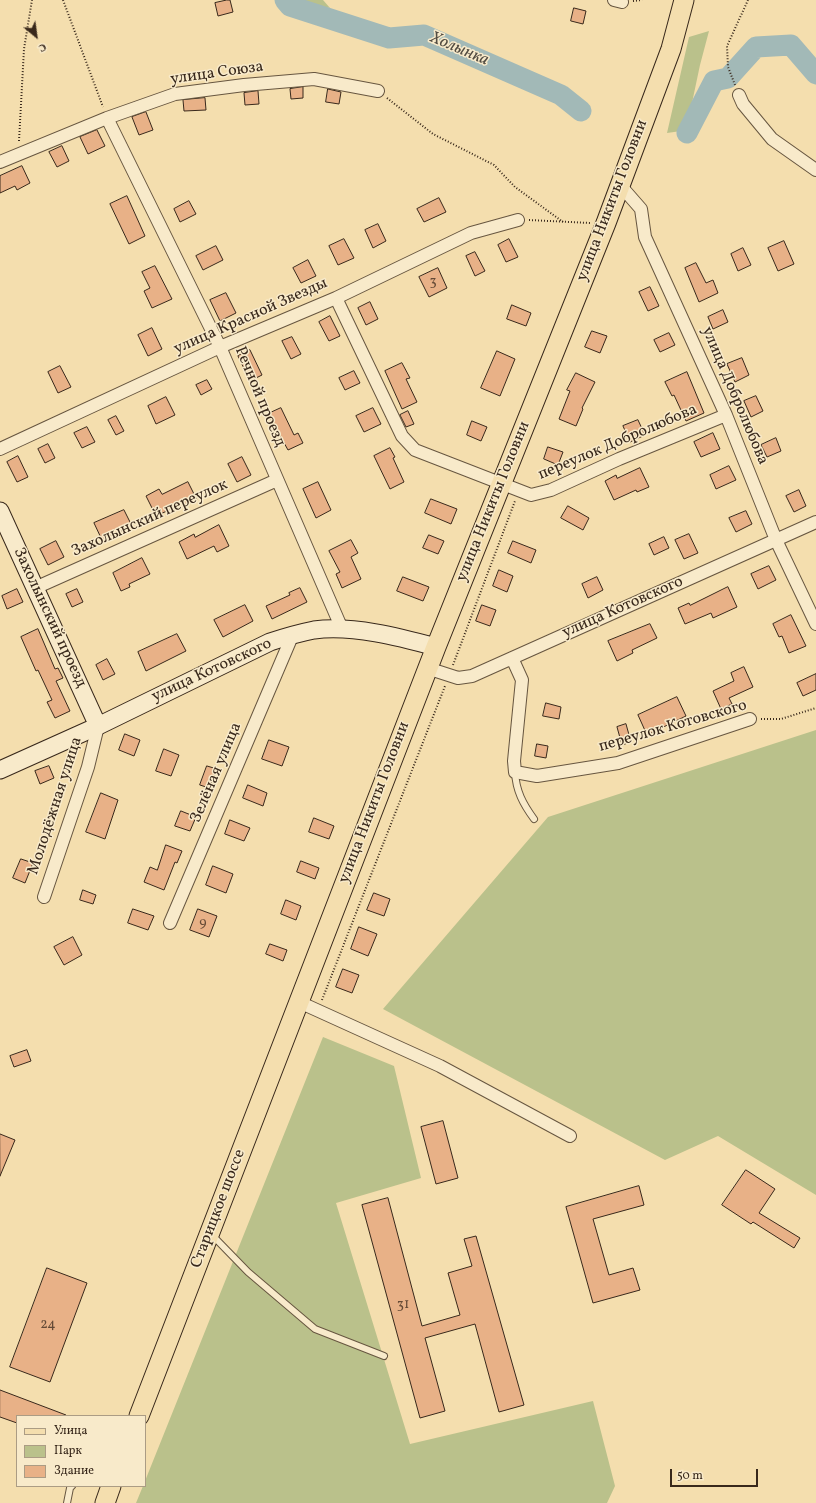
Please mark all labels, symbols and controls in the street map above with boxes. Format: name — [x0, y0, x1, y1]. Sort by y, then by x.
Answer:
north arrow — [16, 16, 56, 56]
water label: Холынка — [427, 29, 491, 71]
text: С — [35, 39, 49, 55]
street label: улица Союза — [169, 58, 265, 90]
street label: улица Никиты Головни — [573, 118, 653, 284]
street label: улица Красной Звезды — [171, 274, 331, 360]
house number: 3 — [429, 274, 437, 290]
street label: улица Добролюбова — [696, 324, 772, 468]
street label: Речной проезд — [229, 344, 289, 450]
street label: переулок Добролюбова — [536, 401, 700, 485]
street label: улица Никиты Головни — [453, 419, 535, 585]
street label: Захолынский переулок — [69, 476, 231, 562]
street label: Захолынский проезд — [8, 545, 90, 691]
street label: улица Котовского — [560, 573, 686, 643]
street label: улица Котовского — [149, 635, 275, 707]
street label: переулок Котовского — [597, 697, 749, 757]
street label: Зелёная улица — [187, 720, 247, 826]
street label: улица Никиты Головни — [335, 720, 415, 886]
street label: Молодёжная улица — [25, 735, 87, 877]
house number: 9 — [199, 915, 207, 931]
street label: Старицкое шоссе — [188, 1147, 250, 1271]
house number: 31 — [397, 1297, 409, 1313]
house number: 24 — [40, 1317, 56, 1333]
legend — [16, 1415, 146, 1487]
text: Улица — [54, 1423, 87, 1439]
text: Парк — [54, 1443, 82, 1459]
scale bar — [672, 1461, 760, 1487]
text: Здание — [54, 1463, 94, 1479]
text: 50 m — [677, 1468, 703, 1484]

